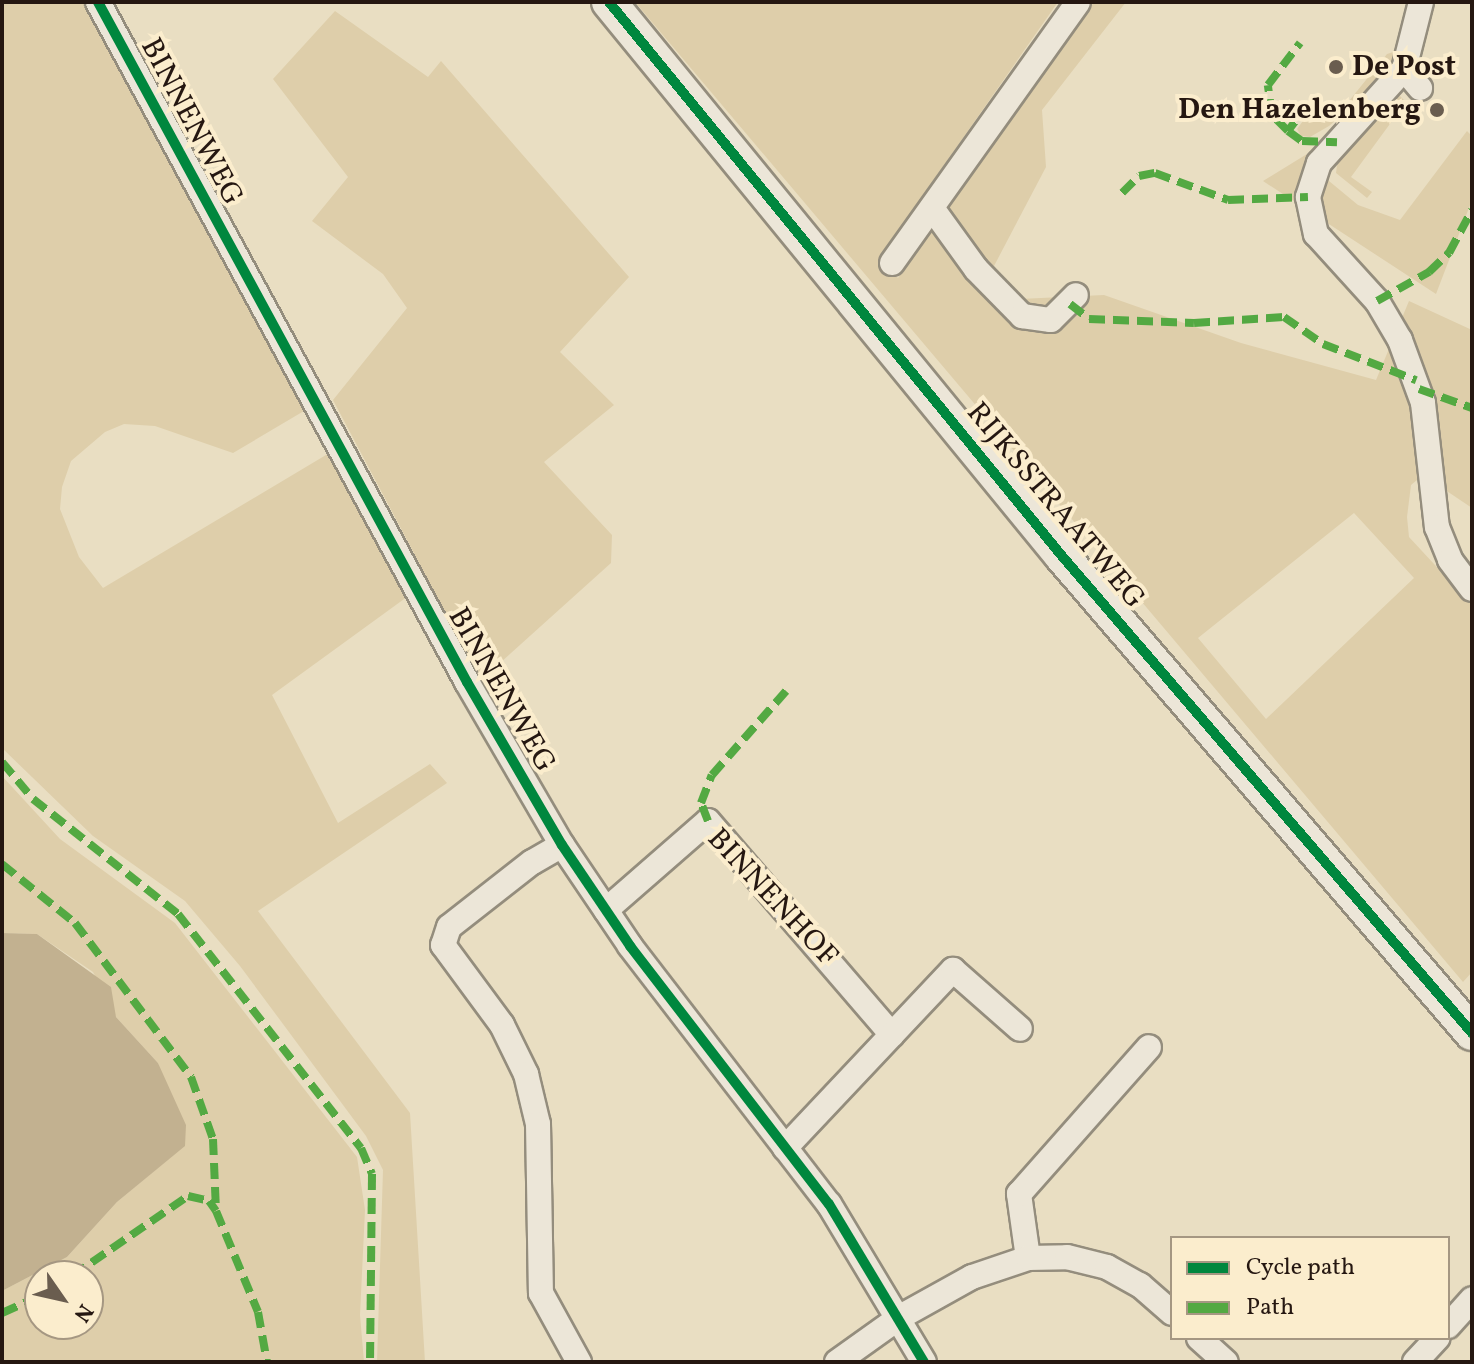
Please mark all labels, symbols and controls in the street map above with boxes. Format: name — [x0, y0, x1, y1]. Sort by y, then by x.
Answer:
street label: BINNENWEG — [132, 32, 250, 212]
place label: De Post — [1352, 49, 1456, 85]
marker: De Post — [1327, 58, 1345, 76]
place label: Den Hazelenberg — [1178, 92, 1421, 128]
marker: Den Hazelenberg — [1428, 101, 1446, 119]
street label: RIJKSSTRAATWEG — [958, 395, 1152, 617]
street label: BINNENWEG — [439, 601, 563, 779]
street label: BINNENHOF — [699, 822, 845, 974]
legend — [1170, 1236, 1450, 1340]
text: Cycle path — [1246, 1251, 1355, 1285]
north arrow — [24, 1260, 104, 1340]
text: Path — [1246, 1291, 1294, 1325]
text: N — [65, 1297, 100, 1328]

